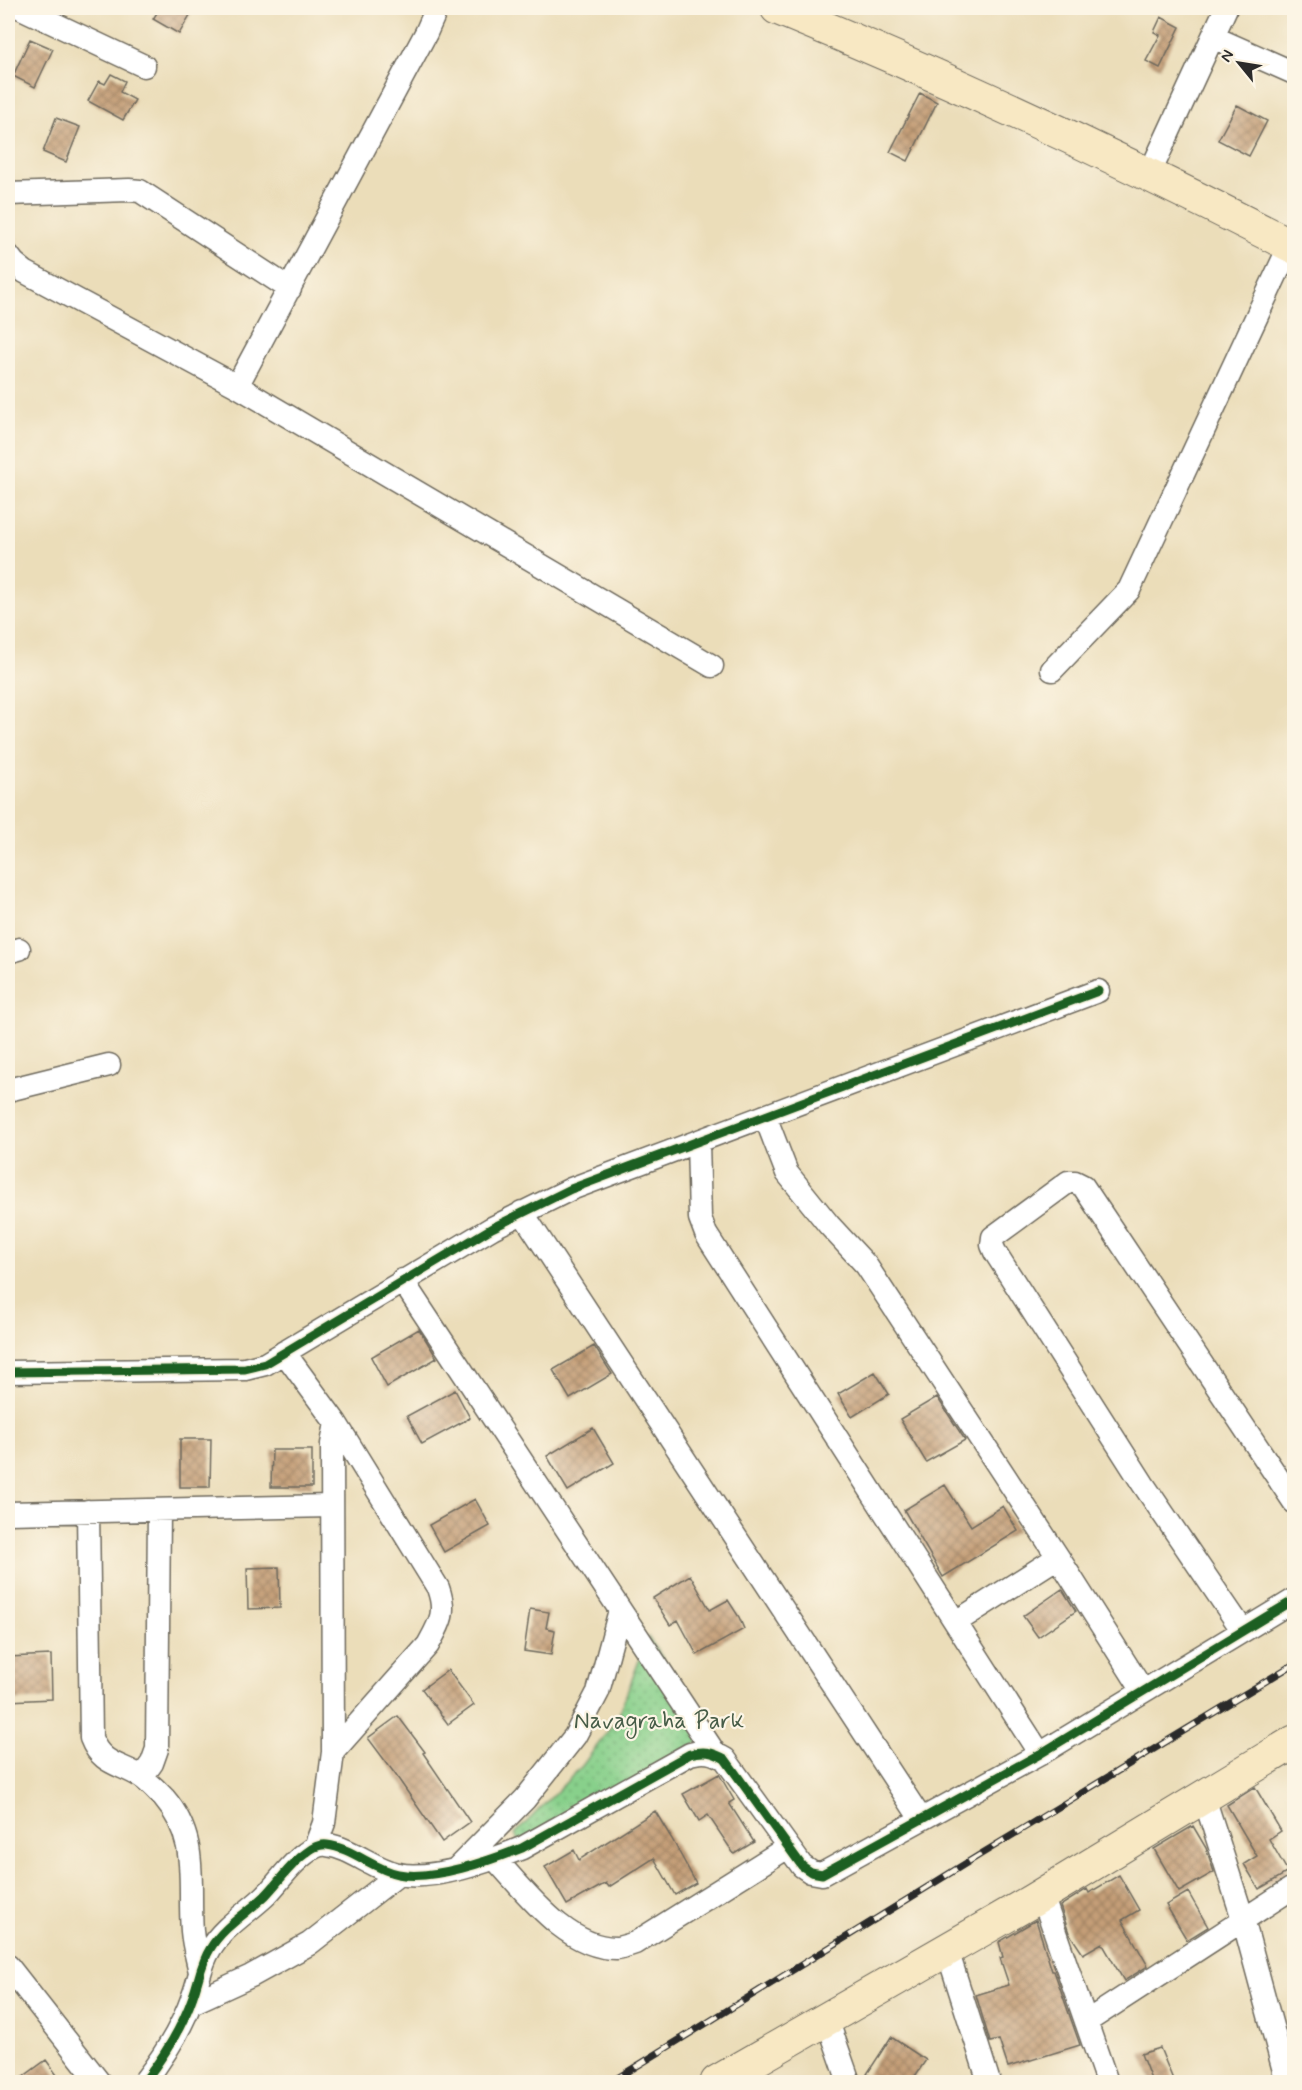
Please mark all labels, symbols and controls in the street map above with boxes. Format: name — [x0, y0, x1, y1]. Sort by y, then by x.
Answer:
north arrow — [1209, 33, 1269, 93]
text: N — [1216, 46, 1239, 66]
park label: Navagraha Park — [574, 1706, 744, 1739]

